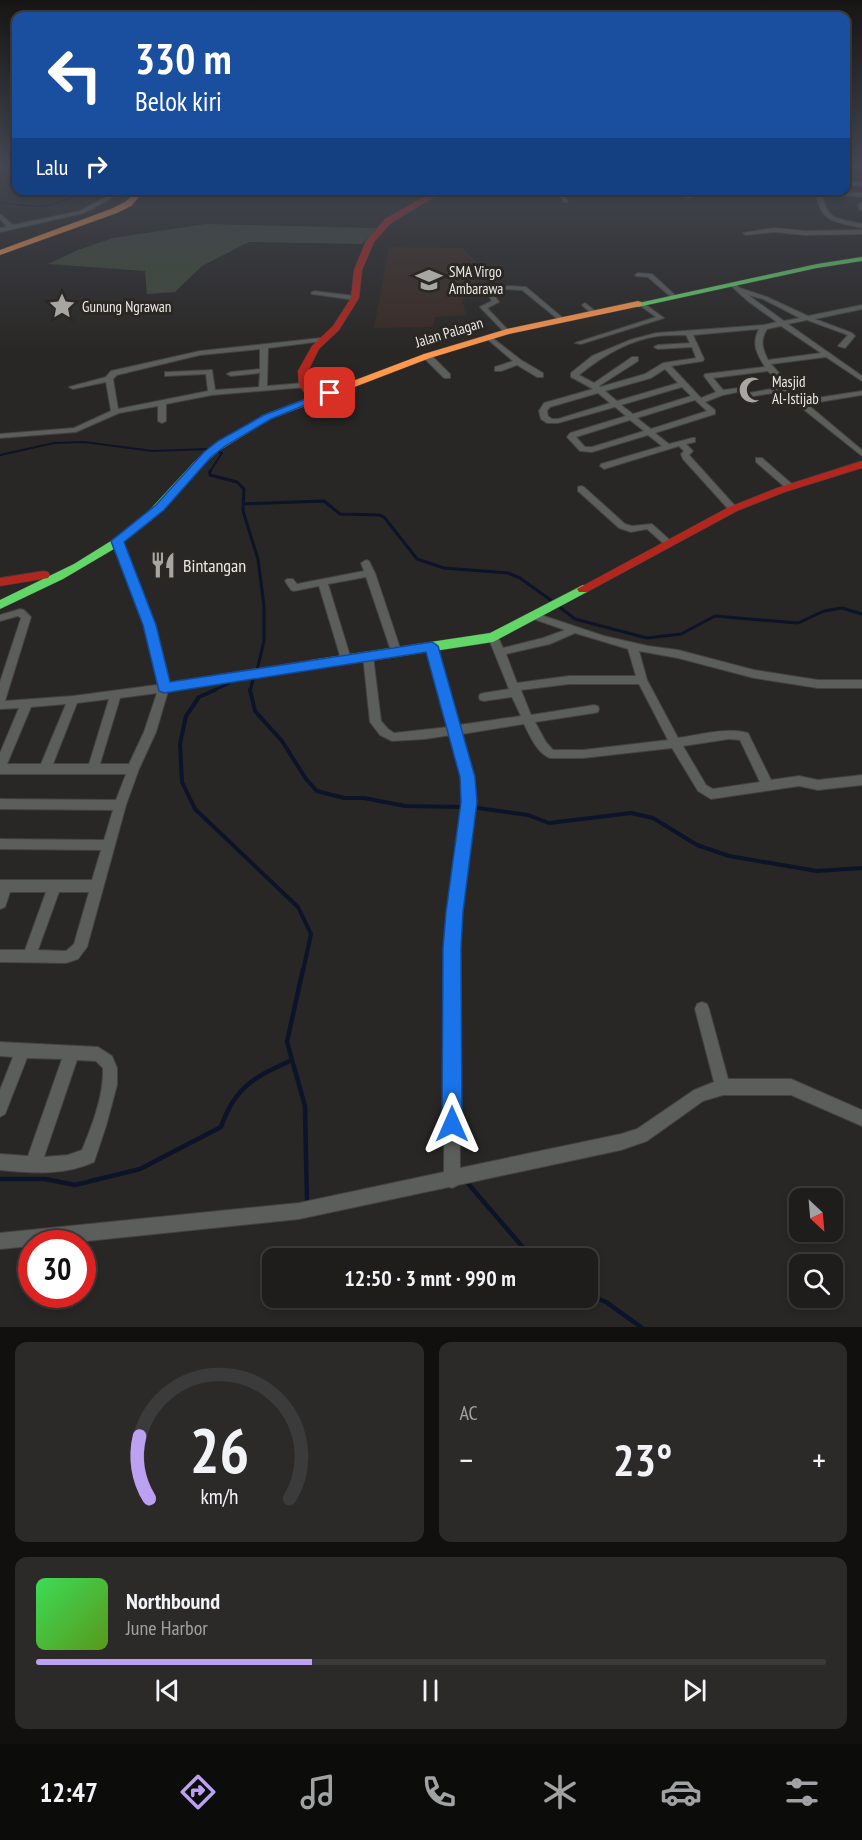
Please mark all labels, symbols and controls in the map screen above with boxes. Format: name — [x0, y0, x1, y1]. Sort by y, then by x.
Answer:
text: 330 m — [135, 31, 232, 86]
icon: left — [36, 36, 114, 114]
text: Belok kiri — [135, 84, 222, 118]
icon: right — [80, 150, 113, 183]
text: Lalu — [36, 153, 68, 181]
place label: SMA Virgo Ambarawa — [449, 262, 503, 298]
school or university icon: SMA Virgo Ambarawa — [414, 265, 444, 295]
place icon: Gunung Ngrawan — [47, 291, 77, 321]
place label: Gunung Ngrawan — [82, 297, 171, 316]
street label: Jalan Palagan — [412, 313, 485, 352]
pin — [304, 367, 355, 418]
place label: Masjid Al-Istijab — [772, 372, 819, 408]
mosque icon: Masjid Al-Istijab — [737, 375, 767, 405]
icon: arrive — [313, 376, 346, 409]
restaurant icon: Bintangan — [148, 550, 178, 580]
place label: Bintangan — [183, 554, 246, 577]
position arrow — [420, 1092, 484, 1156]
north arrow — [789, 1188, 843, 1242]
map controls — [789, 1188, 843, 1308]
speed limit sign: 30 — [18, 1230, 96, 1308]
button: search — [789, 1254, 843, 1308]
text: 12:50 · 3 mnt · 990 m — [344, 1264, 516, 1292]
text: AC — [460, 1400, 478, 1426]
text: 26 — [189, 1409, 249, 1490]
text: 23° — [613, 1430, 672, 1488]
text: − — [460, 1438, 473, 1481]
text: + — [812, 1438, 826, 1481]
text: km/h — [200, 1482, 238, 1510]
text: Northbound — [126, 1587, 220, 1615]
text: June Harbor — [126, 1615, 208, 1641]
icon: previous — [151, 1674, 184, 1707]
icon: pause — [414, 1674, 447, 1707]
icon: next — [678, 1674, 711, 1707]
icon: directions — [177, 1771, 219, 1813]
icon: music — [297, 1771, 339, 1813]
icon: phone — [418, 1771, 460, 1813]
icon: climate — [539, 1771, 581, 1813]
icon: car — [660, 1771, 702, 1813]
icon: filters — [781, 1771, 823, 1813]
text: 12:47 — [39, 1775, 98, 1809]

